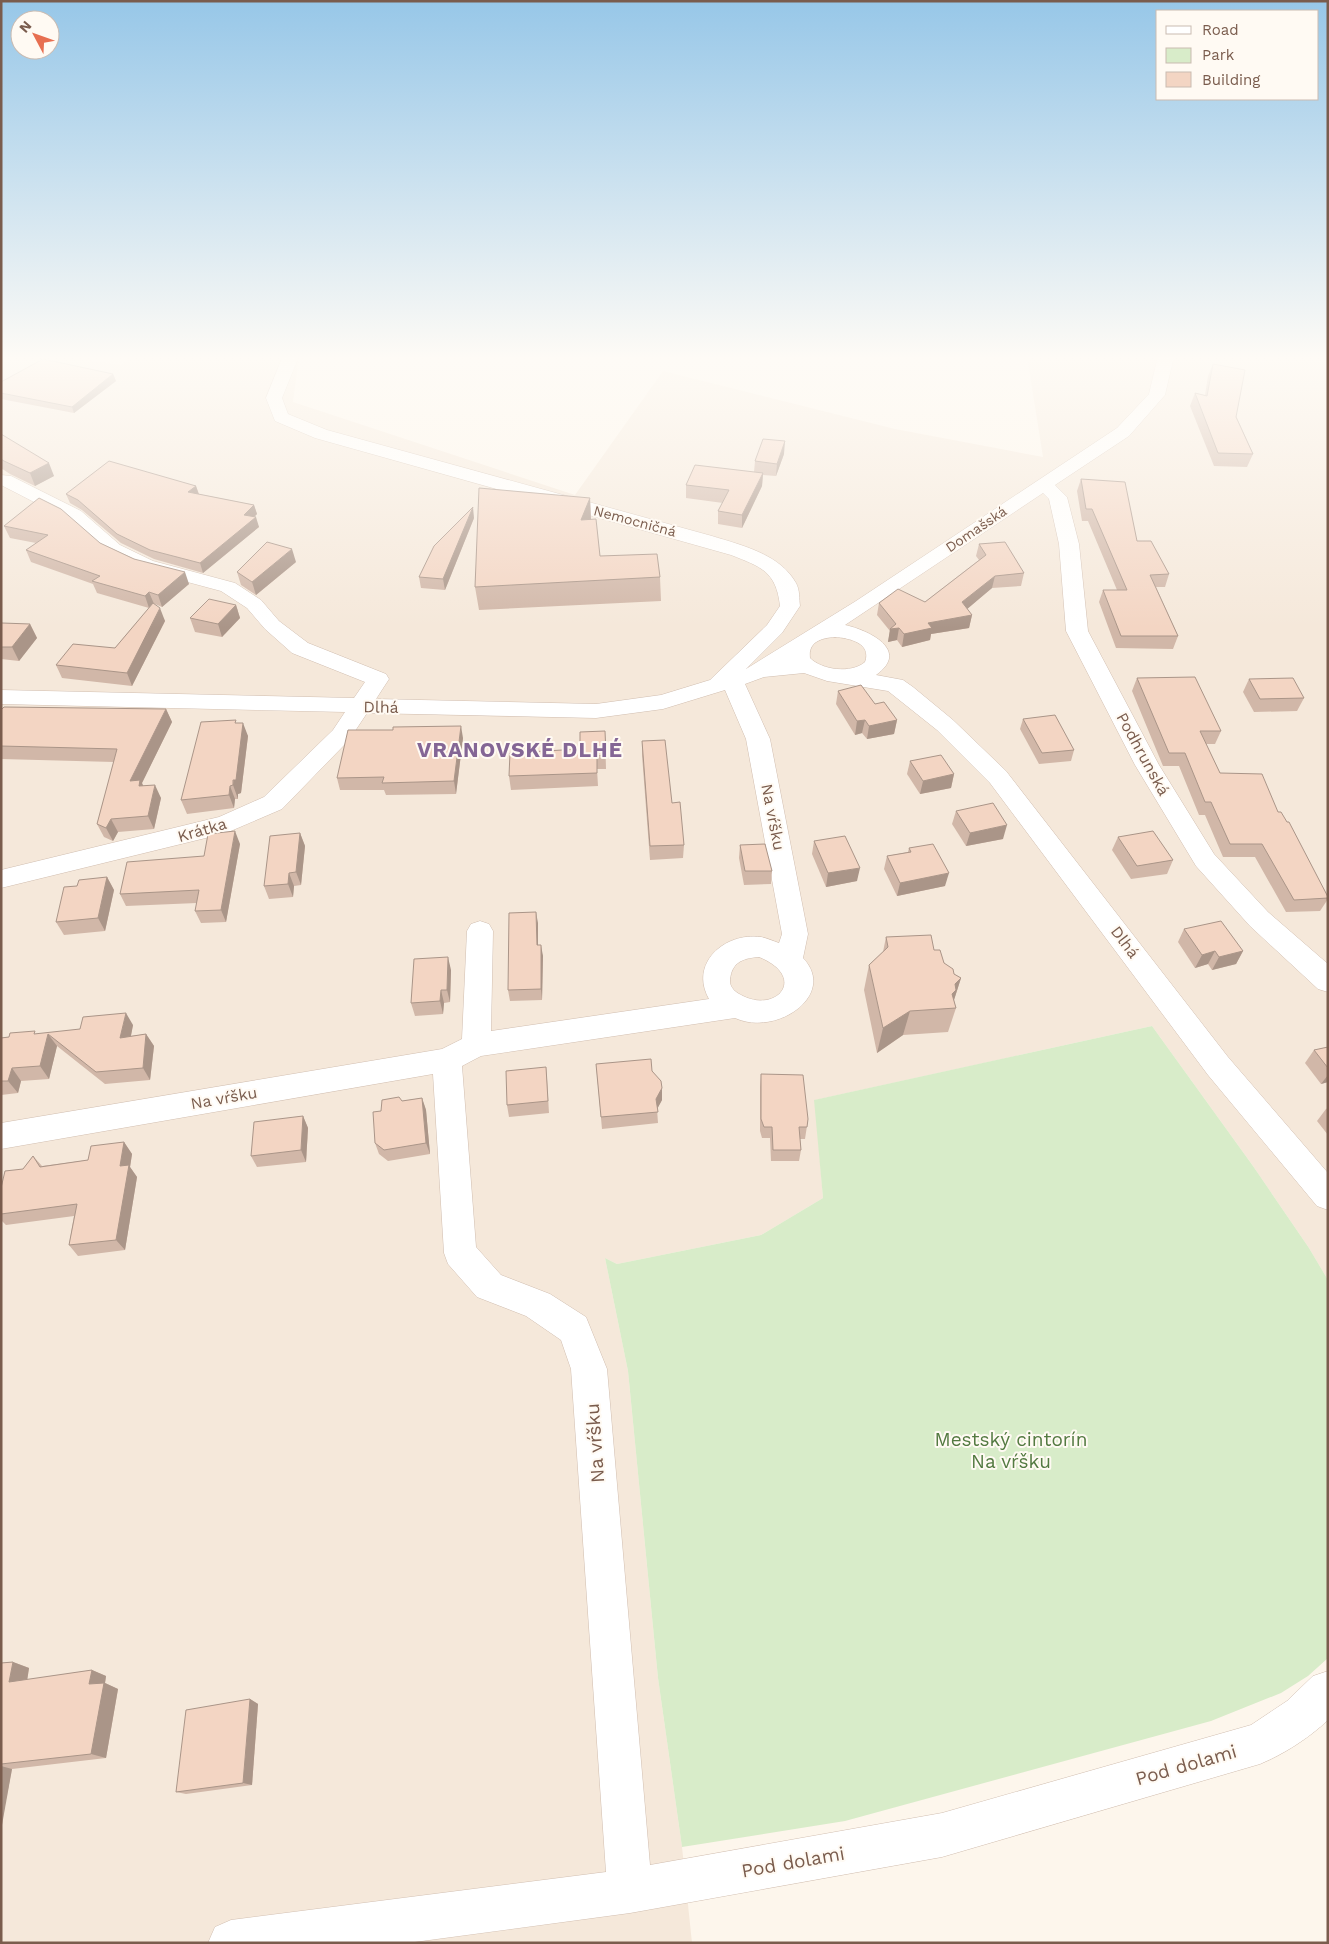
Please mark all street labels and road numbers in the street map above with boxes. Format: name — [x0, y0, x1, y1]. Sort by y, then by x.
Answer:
street label: Nemocničná — [592, 502, 678, 540]
street label: Domašská — [942, 503, 1010, 555]
street label: Dlhá — [363, 697, 399, 717]
street label: Podhrunská — [1112, 709, 1174, 799]
street label: Na vŕšku — [757, 782, 789, 852]
street label: Krátka — [175, 814, 229, 846]
street label: Dlhá — [1107, 922, 1143, 962]
street label: Na vŕšku — [189, 1083, 259, 1113]
street label: Na vŕšku — [581, 1402, 609, 1484]
street label: Pod dolami — [1133, 1740, 1239, 1790]
street label: Pod dolami — [740, 1842, 846, 1882]

